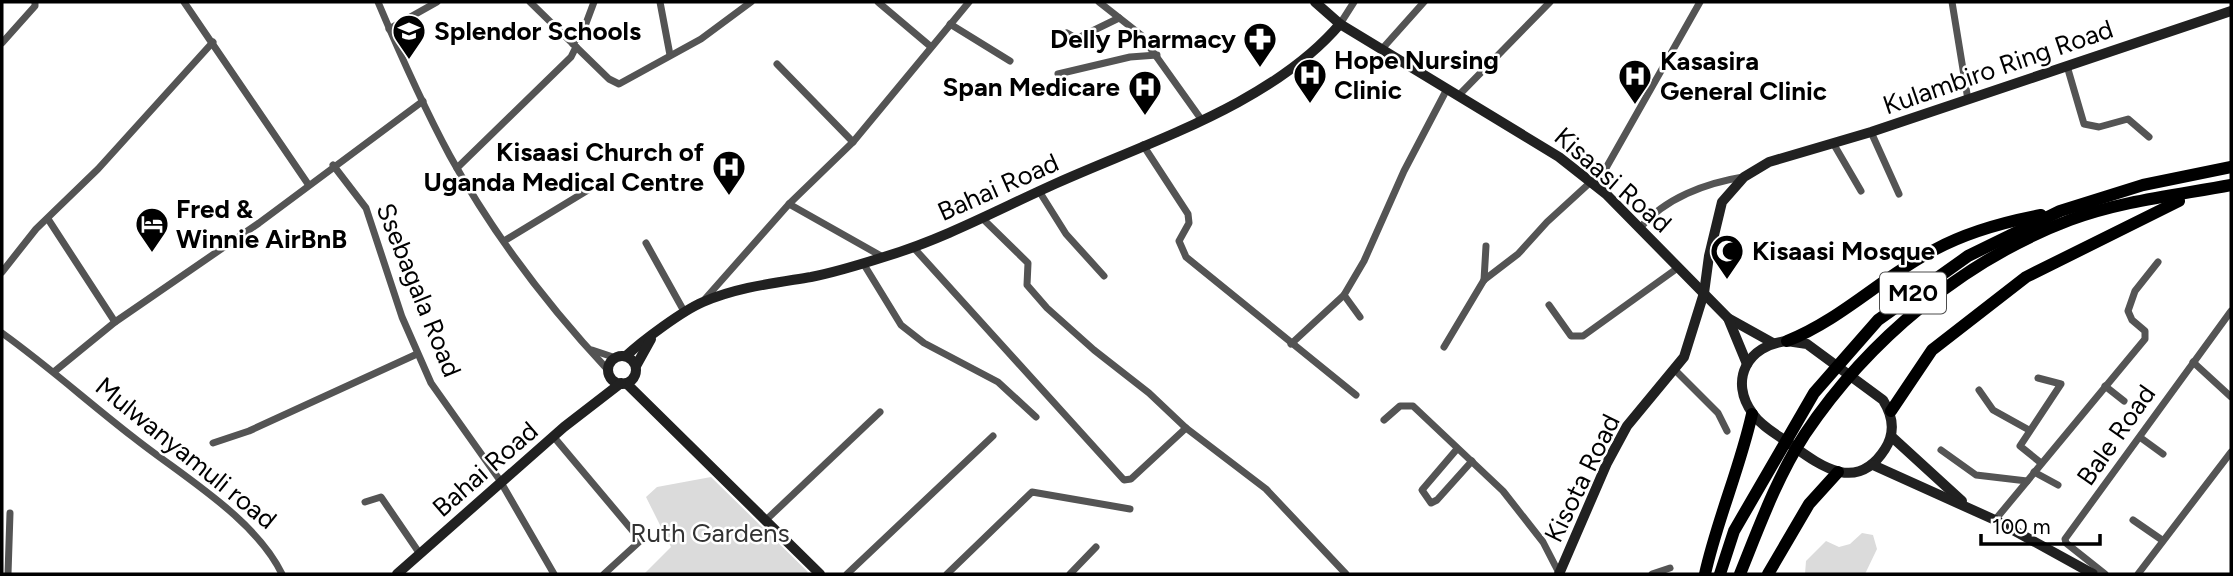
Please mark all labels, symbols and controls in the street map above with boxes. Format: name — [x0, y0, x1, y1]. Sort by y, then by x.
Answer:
school or university icon: Splendor Schools — [390, 12, 428, 61]
street label: Kulambiro Ring Road — [1879, 13, 2117, 121]
place label: Splendor Schools — [434, 15, 641, 47]
pharmacy icon: Delly Pharmacy — [1241, 20, 1279, 69]
place label: Delly Pharmacy — [1050, 23, 1236, 55]
place label: Hope Nursing Clinic — [1334, 44, 1499, 106]
place label: Kasasira General Clinic — [1660, 45, 1827, 107]
hospital icon: Hope Nursing Clinic — [1291, 56, 1329, 105]
hospital icon: Kasasira General Clinic — [1616, 57, 1654, 106]
hospital icon: Span Medicare — [1126, 68, 1164, 117]
place label: Span Medicare — [942, 71, 1120, 103]
street label: Kisaasi Road — [1548, 120, 1678, 240]
place label: Kisaasi Church of Uganda Medical Centre — [424, 136, 705, 198]
street label: Bahai Road — [932, 146, 1064, 228]
hospital icon: Kisaasi Church of Uganda Medical Centre — [710, 148, 748, 197]
place label: Fred & Winnie AirBnB — [176, 193, 347, 255]
street label: Ssebagala Road — [370, 198, 468, 382]
hotel icon: Fred & Winnie AirBnB — [133, 205, 171, 254]
mosque icon: Kisaasi Mosque — [1708, 232, 1746, 281]
place label: Kisaasi Mosque — [1752, 235, 1935, 267]
road number: M20 — [1880, 272, 1946, 314]
street label: Mulwanyamuli road — [89, 370, 283, 536]
street label: Bale Road — [2070, 379, 2162, 491]
street label: Kisota Road — [1537, 409, 1627, 547]
street label: Bahai Road — [426, 415, 544, 523]
scale bar — [1981, 503, 2100, 546]
text: 100 m — [1992, 514, 2051, 539]
park label: Ruth Gardens — [630, 517, 790, 549]

